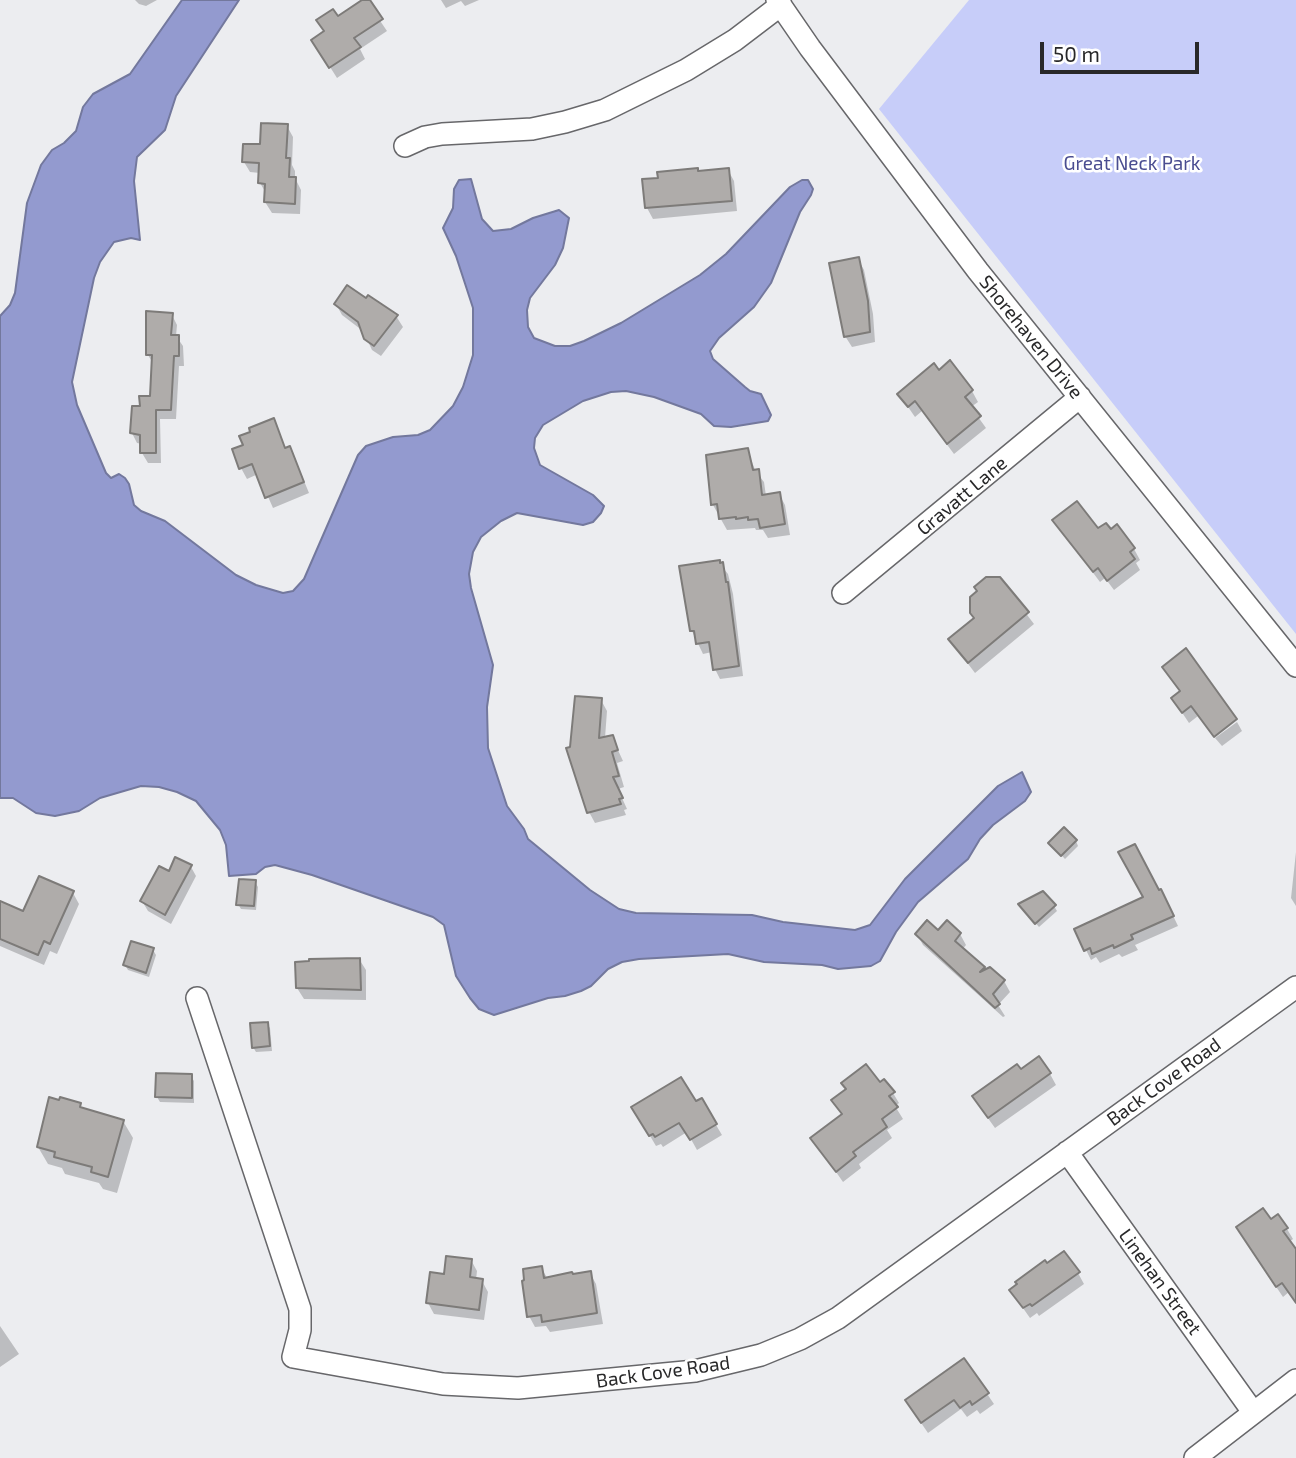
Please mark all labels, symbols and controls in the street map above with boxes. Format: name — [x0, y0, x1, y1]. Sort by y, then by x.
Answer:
scale bar — [1044, 28, 1203, 72]
text: 50 m — [1053, 41, 1100, 66]
park label: Great Neck Park — [1063, 153, 1201, 175]
street label: Shorehaven Drive — [974, 271, 1088, 403]
street label: Gravatt Lane — [912, 452, 1012, 540]
street label: Back Cove Road — [1103, 1033, 1225, 1131]
street label: Linehan Street — [1114, 1225, 1206, 1339]
street label: Back Cove Road — [595, 1351, 731, 1393]

